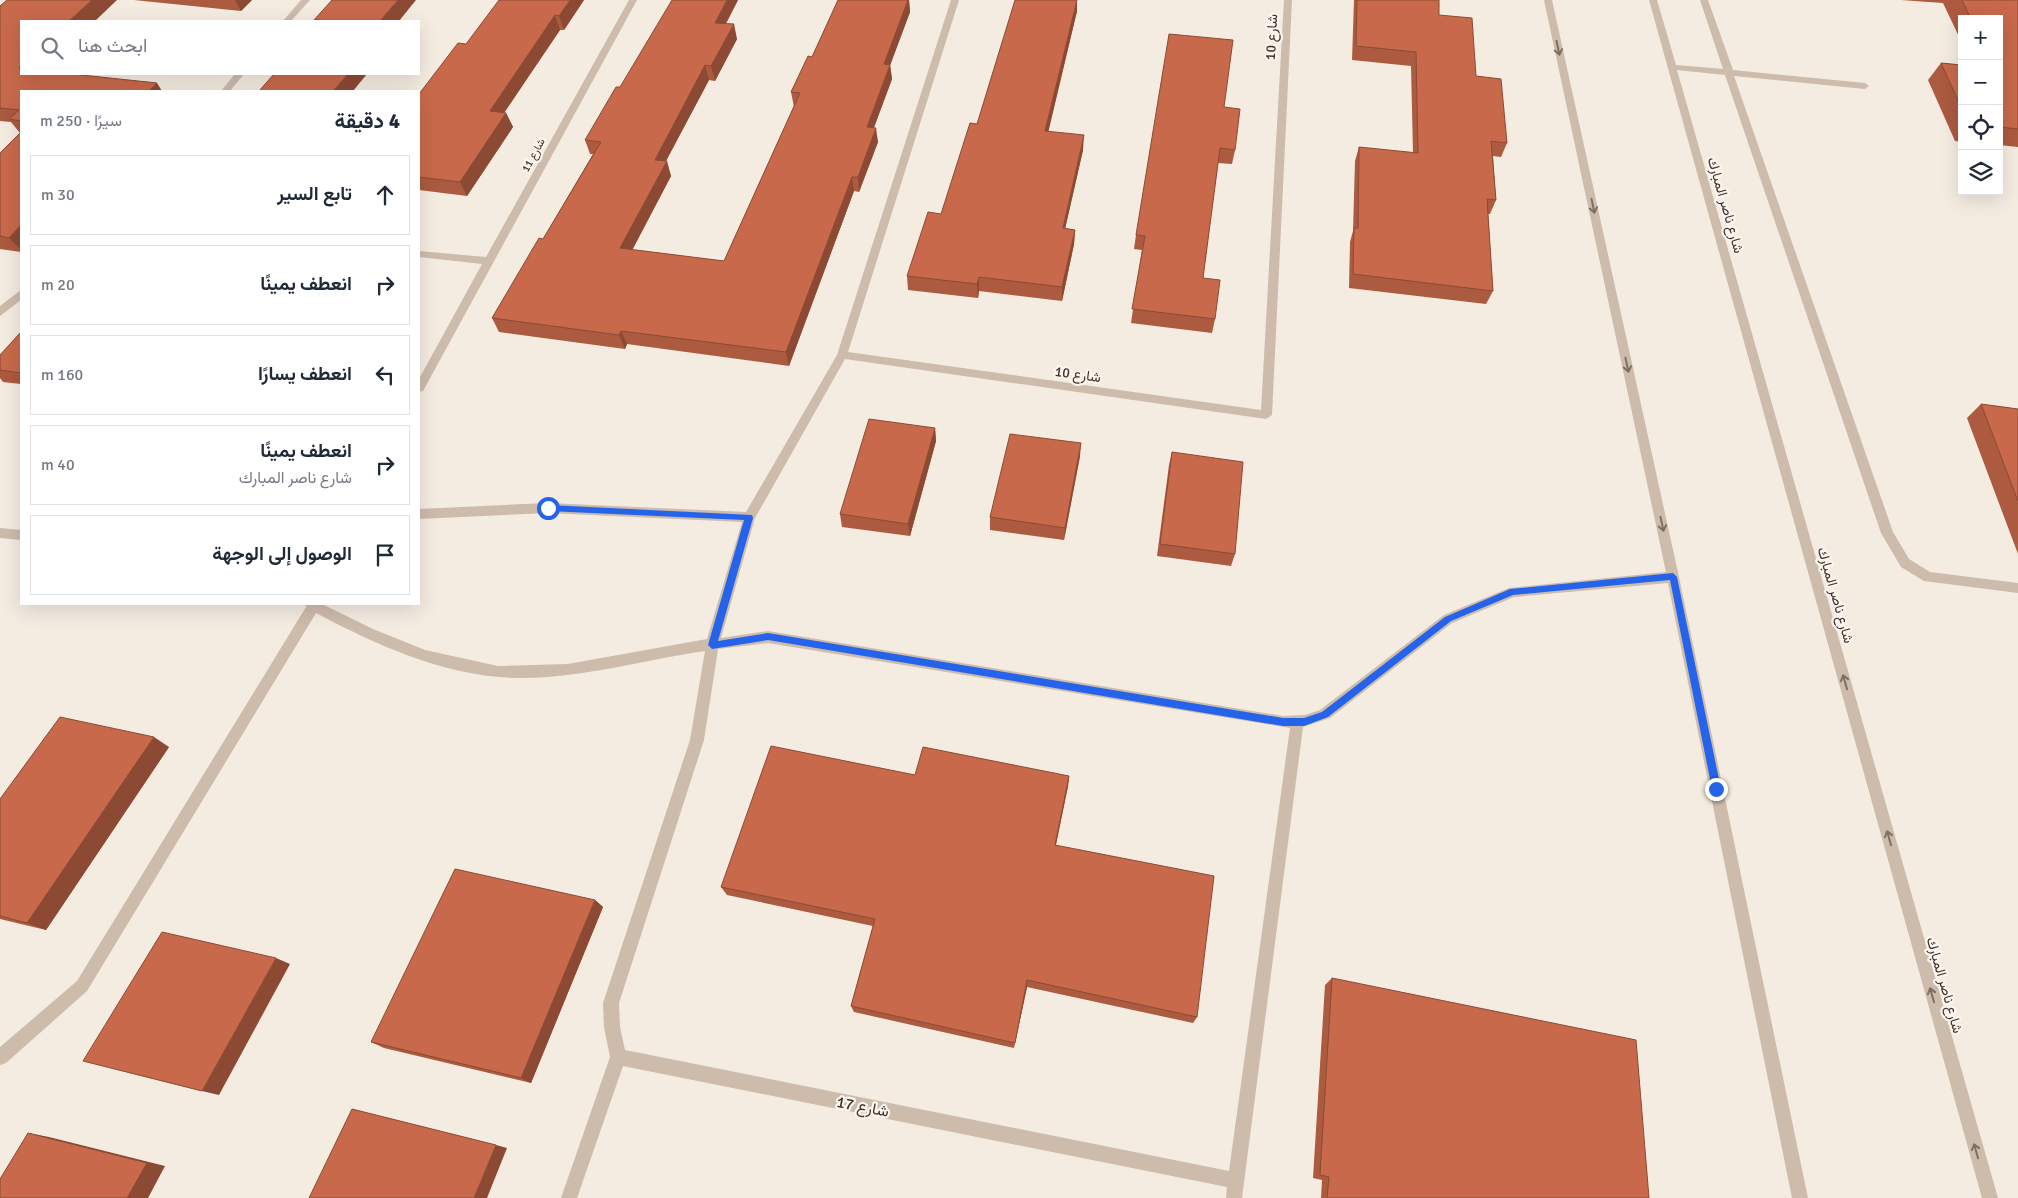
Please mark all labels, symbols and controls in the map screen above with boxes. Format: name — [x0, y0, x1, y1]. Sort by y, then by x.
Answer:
street label: شارع 10 — [1262, 13, 1283, 61]
map controls — [1958, 15, 2003, 195]
button: + — [1958, 15, 2003, 60]
search box — [20, 20, 420, 75]
icon: search — [38, 34, 66, 62]
text: ابحث هنا — [78, 34, 147, 58]
one-way arrow — [1554, 39, 1563, 55]
button: − — [1958, 60, 2003, 105]
button: locate — [1958, 105, 2003, 150]
text: 4 دقيقة — [335, 108, 400, 134]
text: سيرًا · 250 m — [40, 111, 122, 131]
street label: شارع 11 — [519, 136, 549, 175]
button: layers — [1958, 150, 2003, 195]
street label: شارع ناصر المبارك — [1702, 155, 1747, 256]
icon: ahead — [371, 181, 399, 209]
text: تابع السير — [277, 182, 352, 206]
text: 30 m — [41, 185, 75, 205]
one-way arrow — [1589, 198, 1598, 214]
icon: right — [371, 271, 399, 299]
text: انعطف يمينًا — [260, 272, 352, 296]
text: 20 m — [41, 275, 75, 295]
one-way arrow — [1623, 357, 1633, 373]
icon: left — [371, 361, 399, 389]
text: انعطف يسارًا — [258, 362, 352, 386]
street label: شارع 10 — [1054, 363, 1102, 388]
text: 160 m — [41, 365, 83, 385]
text: انعطف يمينًا — [260, 439, 352, 463]
icon: right — [371, 451, 399, 479]
text: 40 m — [41, 455, 75, 475]
text: شارع ناصر المبارك — [239, 468, 352, 488]
route start — [537, 497, 560, 520]
one-way arrow — [1658, 516, 1667, 532]
icon: arrive — [371, 541, 399, 569]
text: الوصول إلى الوجهة — [212, 542, 352, 566]
street label: شارع ناصر المبارك — [1812, 545, 1857, 646]
one-way arrow — [1839, 674, 1849, 690]
route end — [1705, 778, 1728, 801]
one-way arrow — [1883, 831, 1893, 847]
street label: شارع ناصر المبارك — [1921, 935, 1966, 1036]
one-way arrow — [1927, 987, 1937, 1003]
street label: شارع 17 — [835, 1092, 891, 1123]
one-way arrow — [1971, 1143, 1981, 1159]

